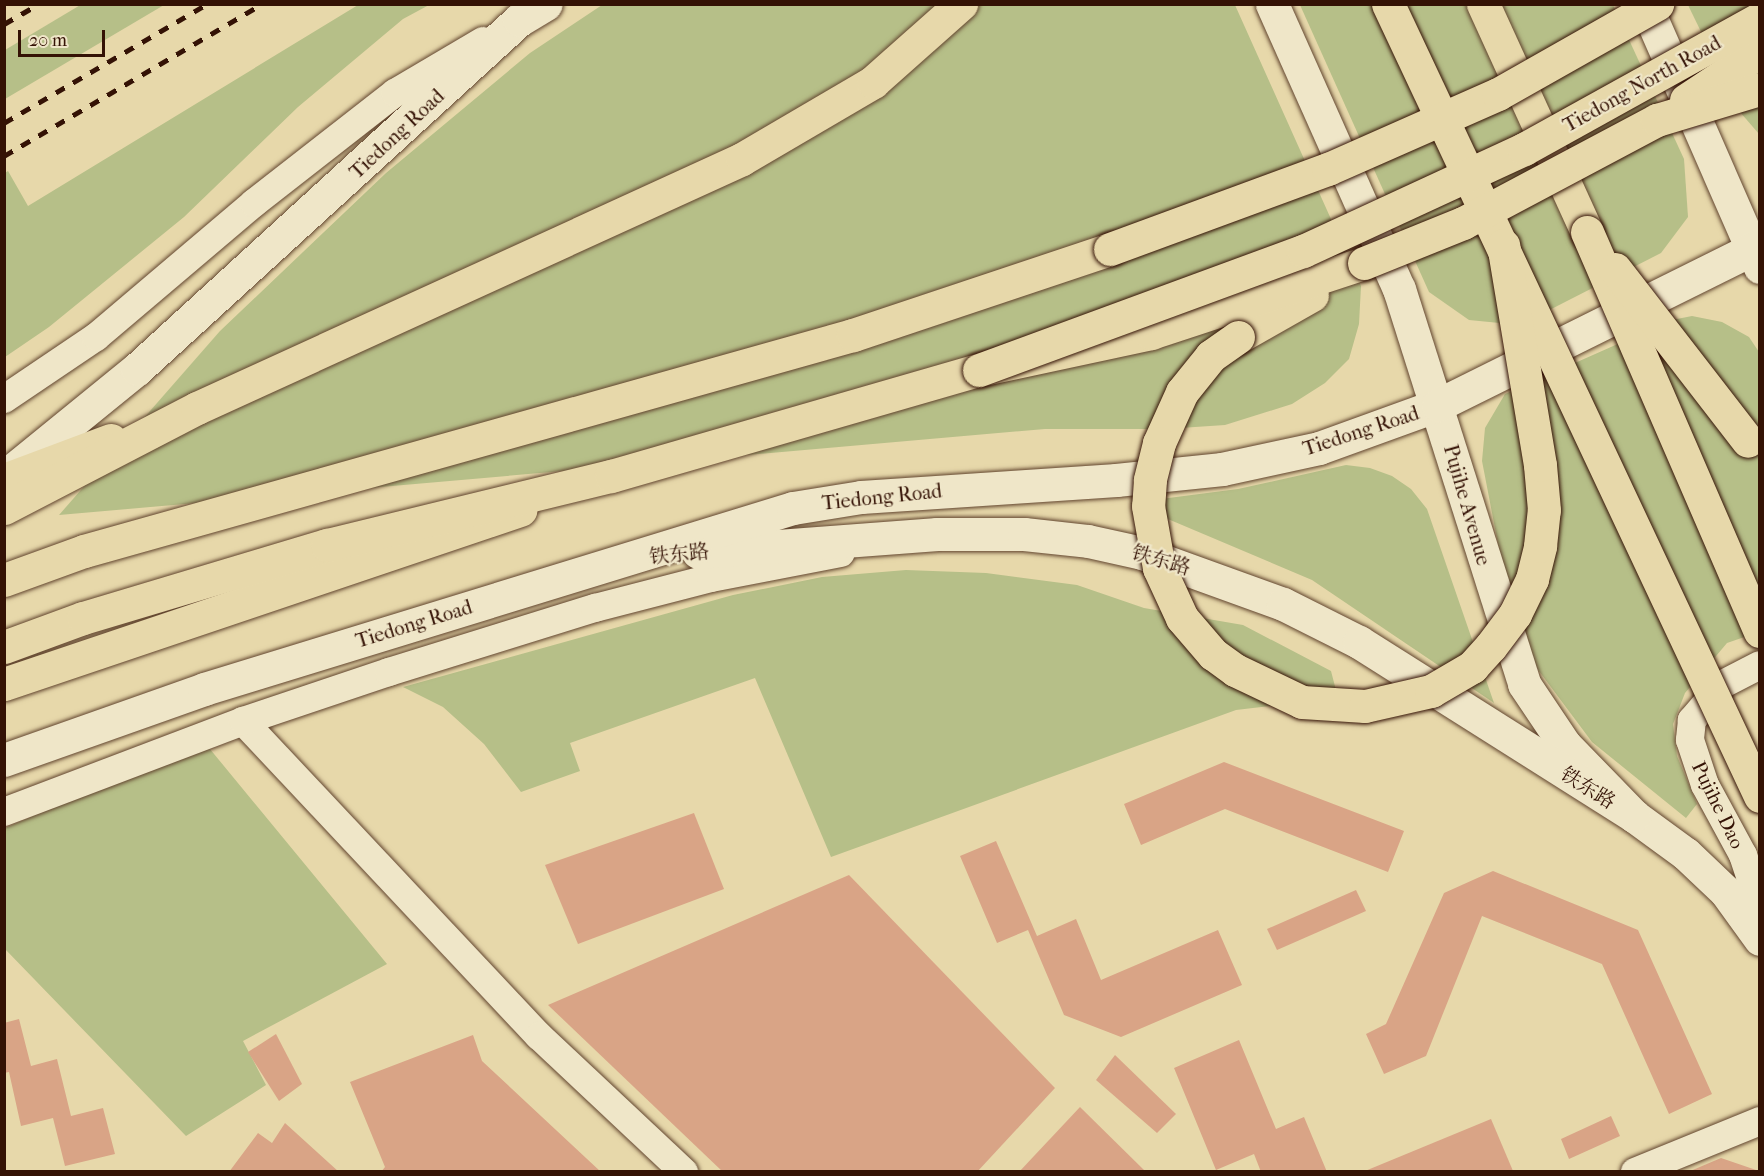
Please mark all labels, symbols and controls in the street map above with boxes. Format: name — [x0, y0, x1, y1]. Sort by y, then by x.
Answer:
scale bar — [21, 18, 108, 56]
text: 20 m — [29, 30, 67, 51]
street label: Tiedong North Road — [1559, 31, 1725, 137]
street label: Tiedong Road — [345, 84, 449, 184]
street label: Tiedong Road — [1300, 401, 1422, 461]
street label: Pujihe Avenue — [1438, 442, 1496, 568]
street label: Tiedong Road — [821, 479, 943, 515]
street label: 铁东路 — [648, 539, 710, 569]
street label: 铁东路 — [1129, 540, 1193, 580]
street label: Tiedong Road — [353, 595, 475, 653]
street label: Pujihe Dao — [1687, 757, 1749, 853]
street label: 铁东路 — [1556, 762, 1620, 814]

